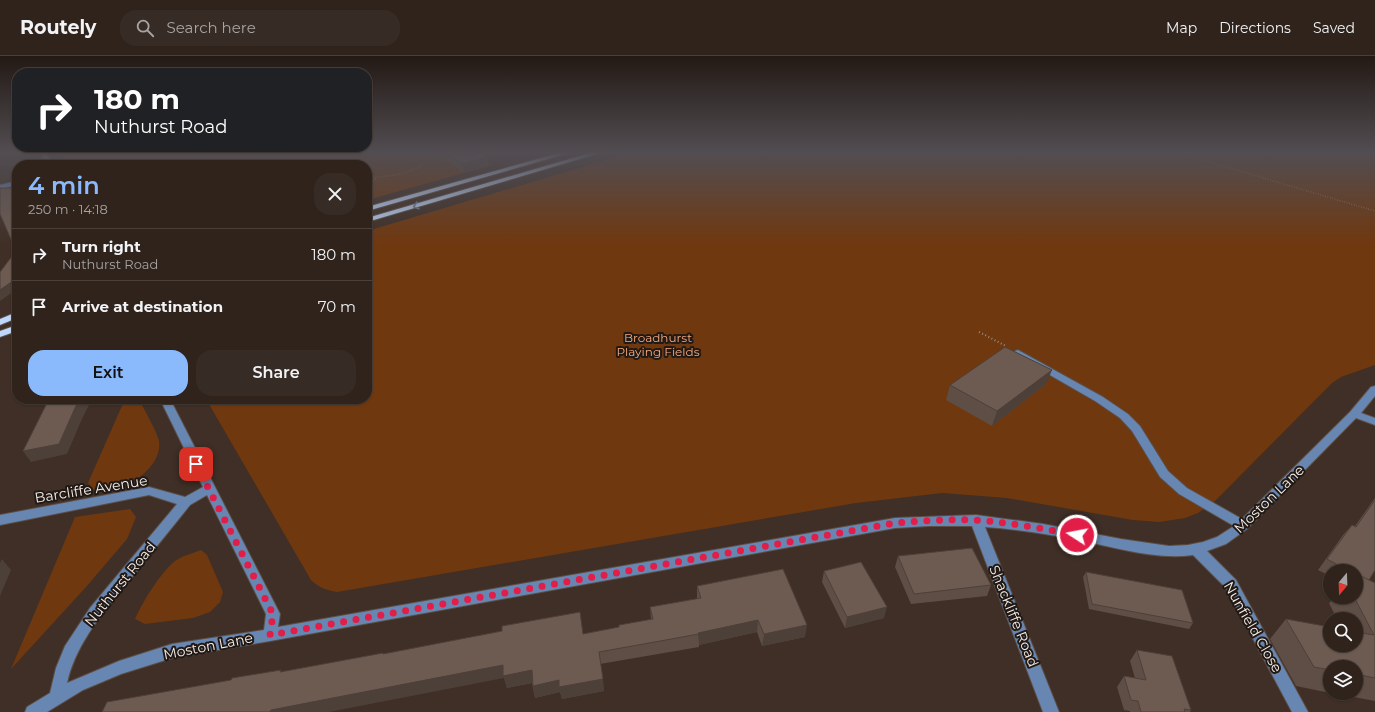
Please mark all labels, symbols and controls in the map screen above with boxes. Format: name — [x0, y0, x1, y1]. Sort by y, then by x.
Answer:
search box — [120, 10, 400, 46]
text: Routely — [20, 16, 96, 39]
icon: search — [134, 17, 156, 39]
text: Search here — [166, 18, 256, 37]
text: Map — [1166, 19, 1197, 37]
text: Directions — [1219, 19, 1291, 37]
text: Saved — [1313, 19, 1355, 37]
text: 180 m — [94, 82, 180, 116]
icon: right — [28, 84, 80, 136]
text: Nuthurst Road — [94, 116, 227, 138]
text: 4 min — [28, 171, 100, 200]
button: close — [314, 173, 356, 215]
text: 250 m · 14:18 — [28, 201, 108, 217]
one-way arrow — [413, 201, 420, 210]
text: Turn right — [62, 237, 141, 256]
icon: right — [28, 244, 50, 266]
text: 180 m — [311, 245, 356, 264]
text: Nuthurst Road — [62, 256, 158, 272]
icon: arrive — [28, 296, 50, 318]
text: Arrive at destination — [62, 297, 223, 316]
text: 70 m — [318, 297, 356, 316]
park label: Broadhurst Playing Fields — [616, 330, 700, 359]
button: Exit — [28, 350, 188, 396]
button: Share — [196, 350, 356, 396]
pin — [179, 447, 213, 481]
icon: arrive — [185, 453, 207, 475]
street label: Moston Lane — [1230, 461, 1308, 537]
street label: Barcliffe Avenue — [33, 471, 149, 507]
position arrow — [1056, 514, 1098, 556]
street label: Nuthurst Road — [80, 538, 160, 630]
street label: Shackliffe Road — [985, 562, 1043, 670]
north arrow — [1323, 564, 1363, 604]
map controls — [1323, 564, 1363, 700]
street label: Nunfield Close — [1220, 578, 1286, 676]
button: search — [1323, 612, 1363, 652]
street label: Moston Lane — [162, 629, 254, 663]
button: layers — [1323, 660, 1363, 700]

